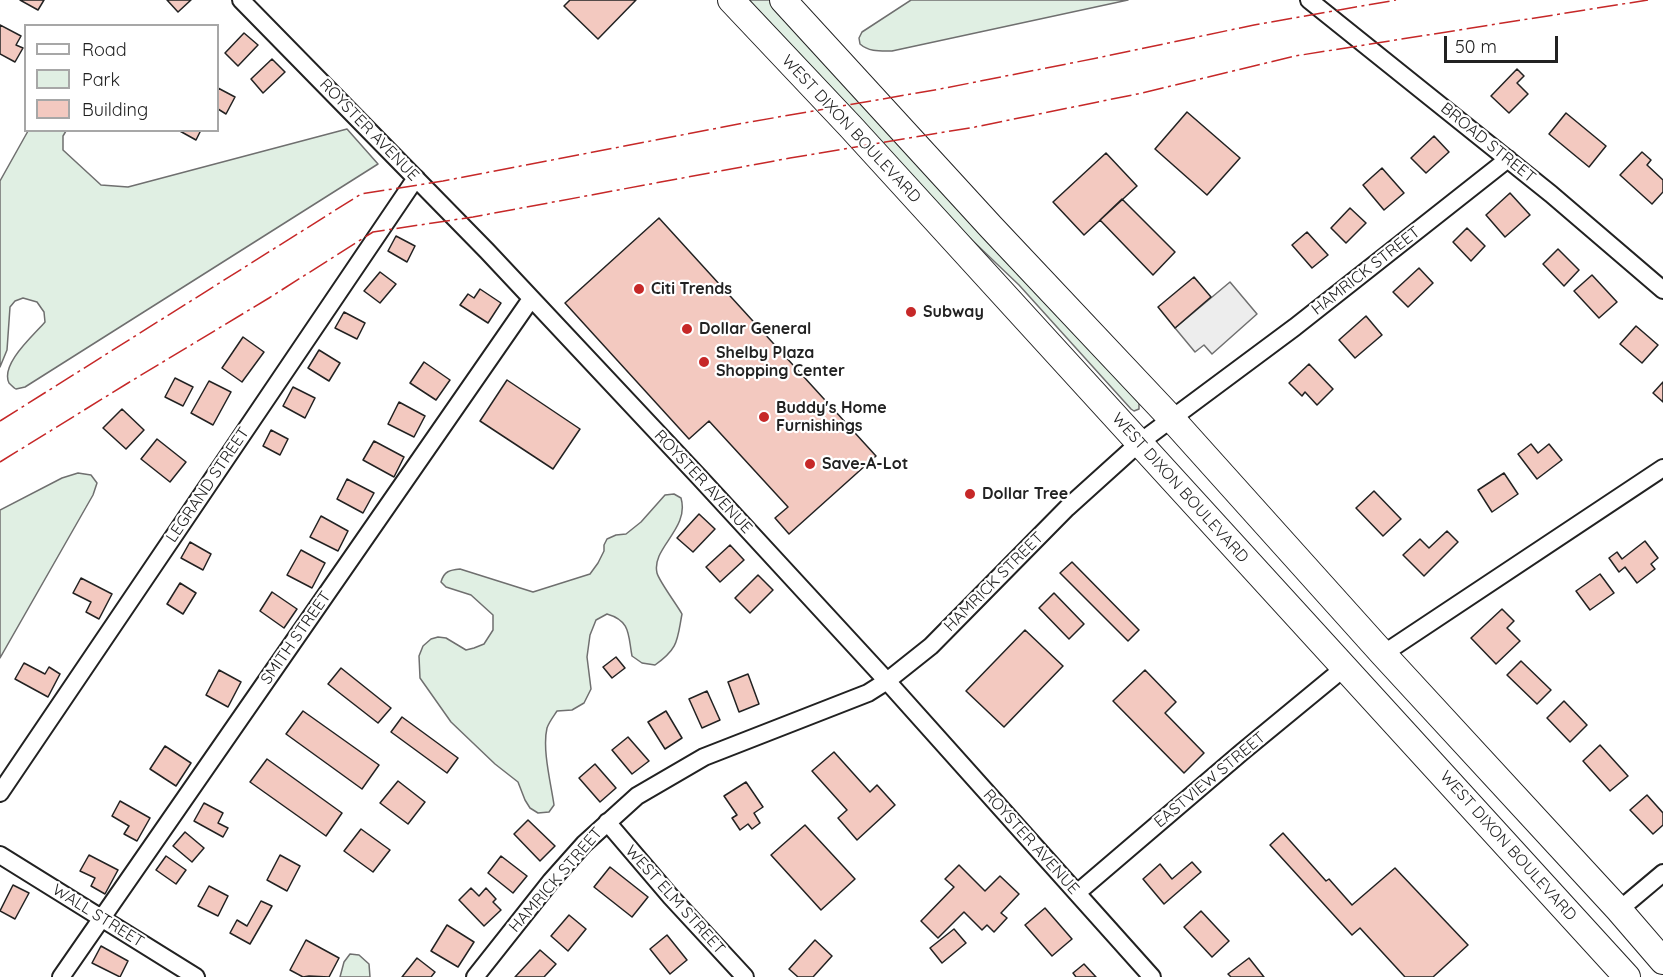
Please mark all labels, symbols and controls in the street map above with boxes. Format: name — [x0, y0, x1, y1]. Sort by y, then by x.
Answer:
legend — [24, 24, 219, 132]
scale bar — [1447, 24, 1561, 62]
text: 50 m — [1455, 35, 1497, 58]
text: Road — [82, 38, 127, 61]
street label: WEST DIXON BOULEVARD — [777, 51, 925, 207]
text: Park — [82, 68, 120, 91]
street label: ROYSTER AVENUE — [315, 75, 423, 185]
text: Building — [82, 98, 148, 121]
street label: BROAD STREET — [1437, 99, 1539, 187]
street label: HAMRICK STREET — [1308, 223, 1424, 319]
place label: Citi Trends — [651, 279, 732, 299]
marker: Citi Trends — [632, 282, 646, 296]
place label: Subway — [923, 302, 984, 322]
marker: Subway — [904, 305, 918, 319]
place label: Dollar General — [699, 319, 811, 339]
marker: Dollar General — [680, 322, 694, 336]
place label: Shelby Plaza Shopping Center — [716, 343, 845, 381]
marker: Shelby Plaza Shopping Center — [697, 355, 711, 369]
place label: Buddy's Home Furnishings — [776, 398, 887, 436]
street label: WEST DIXON BOULEVARD — [1108, 409, 1252, 567]
marker: Buddy's Home Furnishings — [757, 410, 771, 424]
street label: LEGRAND STREET — [162, 424, 254, 546]
street label: ROYSTER AVENUE — [650, 426, 756, 538]
place label: Save-A-Lot — [822, 454, 908, 474]
marker: Save-A-Lot — [803, 457, 817, 471]
place label: Dollar Tree — [982, 484, 1068, 504]
marker: Dollar Tree — [963, 487, 977, 501]
street label: HAMRICK STREET — [940, 528, 1048, 636]
street label: SMITH STREET — [257, 588, 335, 688]
street label: EASTVIEW STREET — [1151, 728, 1269, 832]
street label: WEST DIXON BOULEVARD — [1436, 767, 1580, 925]
street label: ROYSTER AVENUE — [979, 786, 1083, 898]
street label: HAMRICK STREET — [505, 824, 607, 936]
street label: WEST ELM STREET — [621, 842, 729, 958]
street label: WALL STREET — [49, 880, 147, 952]

